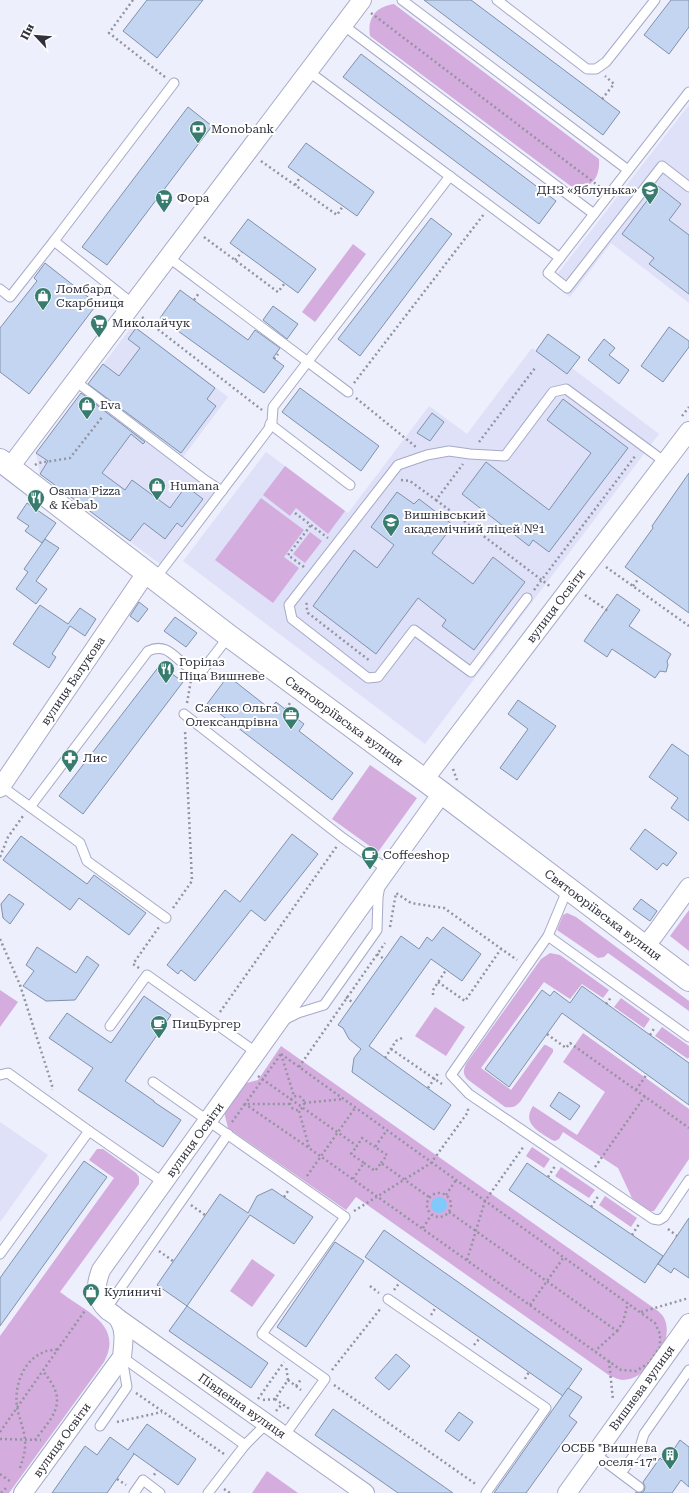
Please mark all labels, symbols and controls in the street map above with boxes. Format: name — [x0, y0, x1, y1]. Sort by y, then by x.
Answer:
north arrow — [16, 16, 56, 56]
text: Пн — [18, 21, 37, 42]
bank icon: Monobank — [188, 119, 208, 144]
place label: Monobank — [211, 122, 274, 136]
school or university icon: ДНЗ «Яблунька» — [640, 180, 660, 205]
place label: ДНЗ «Яблунька» — [537, 183, 637, 197]
supermarket icon: Фора — [154, 188, 174, 213]
place label: Фора — [177, 191, 210, 205]
place label: Ломбард Скарбниця — [56, 282, 124, 310]
shop icon: Ломбард Скарбниця — [33, 286, 53, 311]
supermarket icon: Миколайчук — [89, 313, 109, 338]
place label: Миколайчук — [112, 316, 191, 330]
shop icon: Eva — [77, 395, 97, 420]
place label: Eva — [100, 398, 121, 412]
shop icon: Humana — [147, 476, 167, 501]
place label: Humana — [170, 479, 220, 493]
place label: Osama Pizza & Kebab — [49, 484, 121, 512]
restaurant icon: Osama Pizza & Kebab — [26, 488, 46, 513]
place label: Вишнівський академічний ліцей №1 — [404, 508, 545, 536]
school or university icon: Вишнівський академічний ліцей №1 — [381, 512, 401, 537]
street label: вулиця Освіти — [524, 566, 588, 646]
street label: вулиця Балукова — [38, 634, 108, 728]
place label: Горілаз Піца Вишневе — [179, 655, 265, 683]
restaurant icon: Горілаз Піца Вишневе — [156, 659, 176, 684]
street label: Святоюріївська вулиця — [282, 673, 406, 769]
place label: Саєнко Ольга Олександрівна — [186, 701, 278, 729]
office icon: Саєнко Ольга Олександрівна — [281, 705, 301, 730]
pharmacy icon: Лис — [60, 748, 80, 773]
place label: Лис — [83, 751, 108, 765]
cafe icon: Coffeeshop — [360, 845, 380, 870]
place label: Coffeeshop — [383, 848, 450, 862]
street label: Святоюріївська вулиця — [542, 866, 664, 964]
cafe icon: ПицБургер — [149, 1014, 169, 1039]
place label: ПицБургер — [172, 1017, 241, 1031]
street label: вулиця Освіти — [163, 1100, 227, 1180]
shop icon: Кулиничі — [81, 1282, 101, 1307]
place label: Кулиничі — [104, 1285, 162, 1299]
street label: Вишнева вулиця — [607, 1343, 678, 1433]
street label: Південна вулиця — [196, 1371, 289, 1442]
street label: вулиця Освіти — [30, 1400, 94, 1480]
place label: ОСББ "Вишнева оселя-17" — [561, 1441, 657, 1469]
building icon: ОСББ "Вишнева оселя-17" — [660, 1445, 680, 1470]

